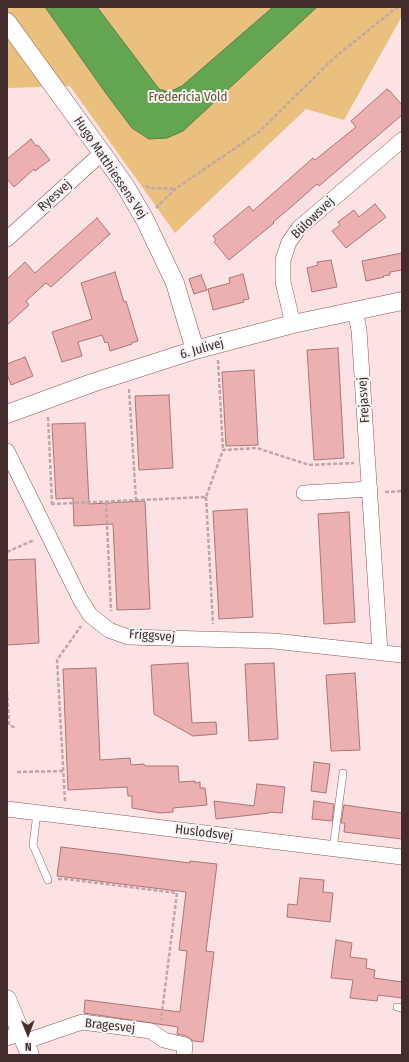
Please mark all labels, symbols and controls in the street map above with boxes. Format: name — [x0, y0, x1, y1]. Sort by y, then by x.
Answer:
park label: Fredericia Vold — [149, 89, 227, 105]
street label: Hugo Matthiessens Vej — [70, 114, 150, 222]
street label: Ryesvej — [35, 177, 75, 215]
street label: Bülowsvej — [288, 194, 338, 242]
street label: 6. Julivej — [178, 335, 226, 363]
street label: Frejasvej — [355, 376, 373, 424]
street label: Friggsvej — [129, 627, 175, 645]
street label: Huslodsvej — [174, 822, 234, 844]
north arrow — [8, 1014, 48, 1054]
street label: Bragesvej — [84, 1016, 136, 1036]
text: N — [25, 1040, 32, 1053]

